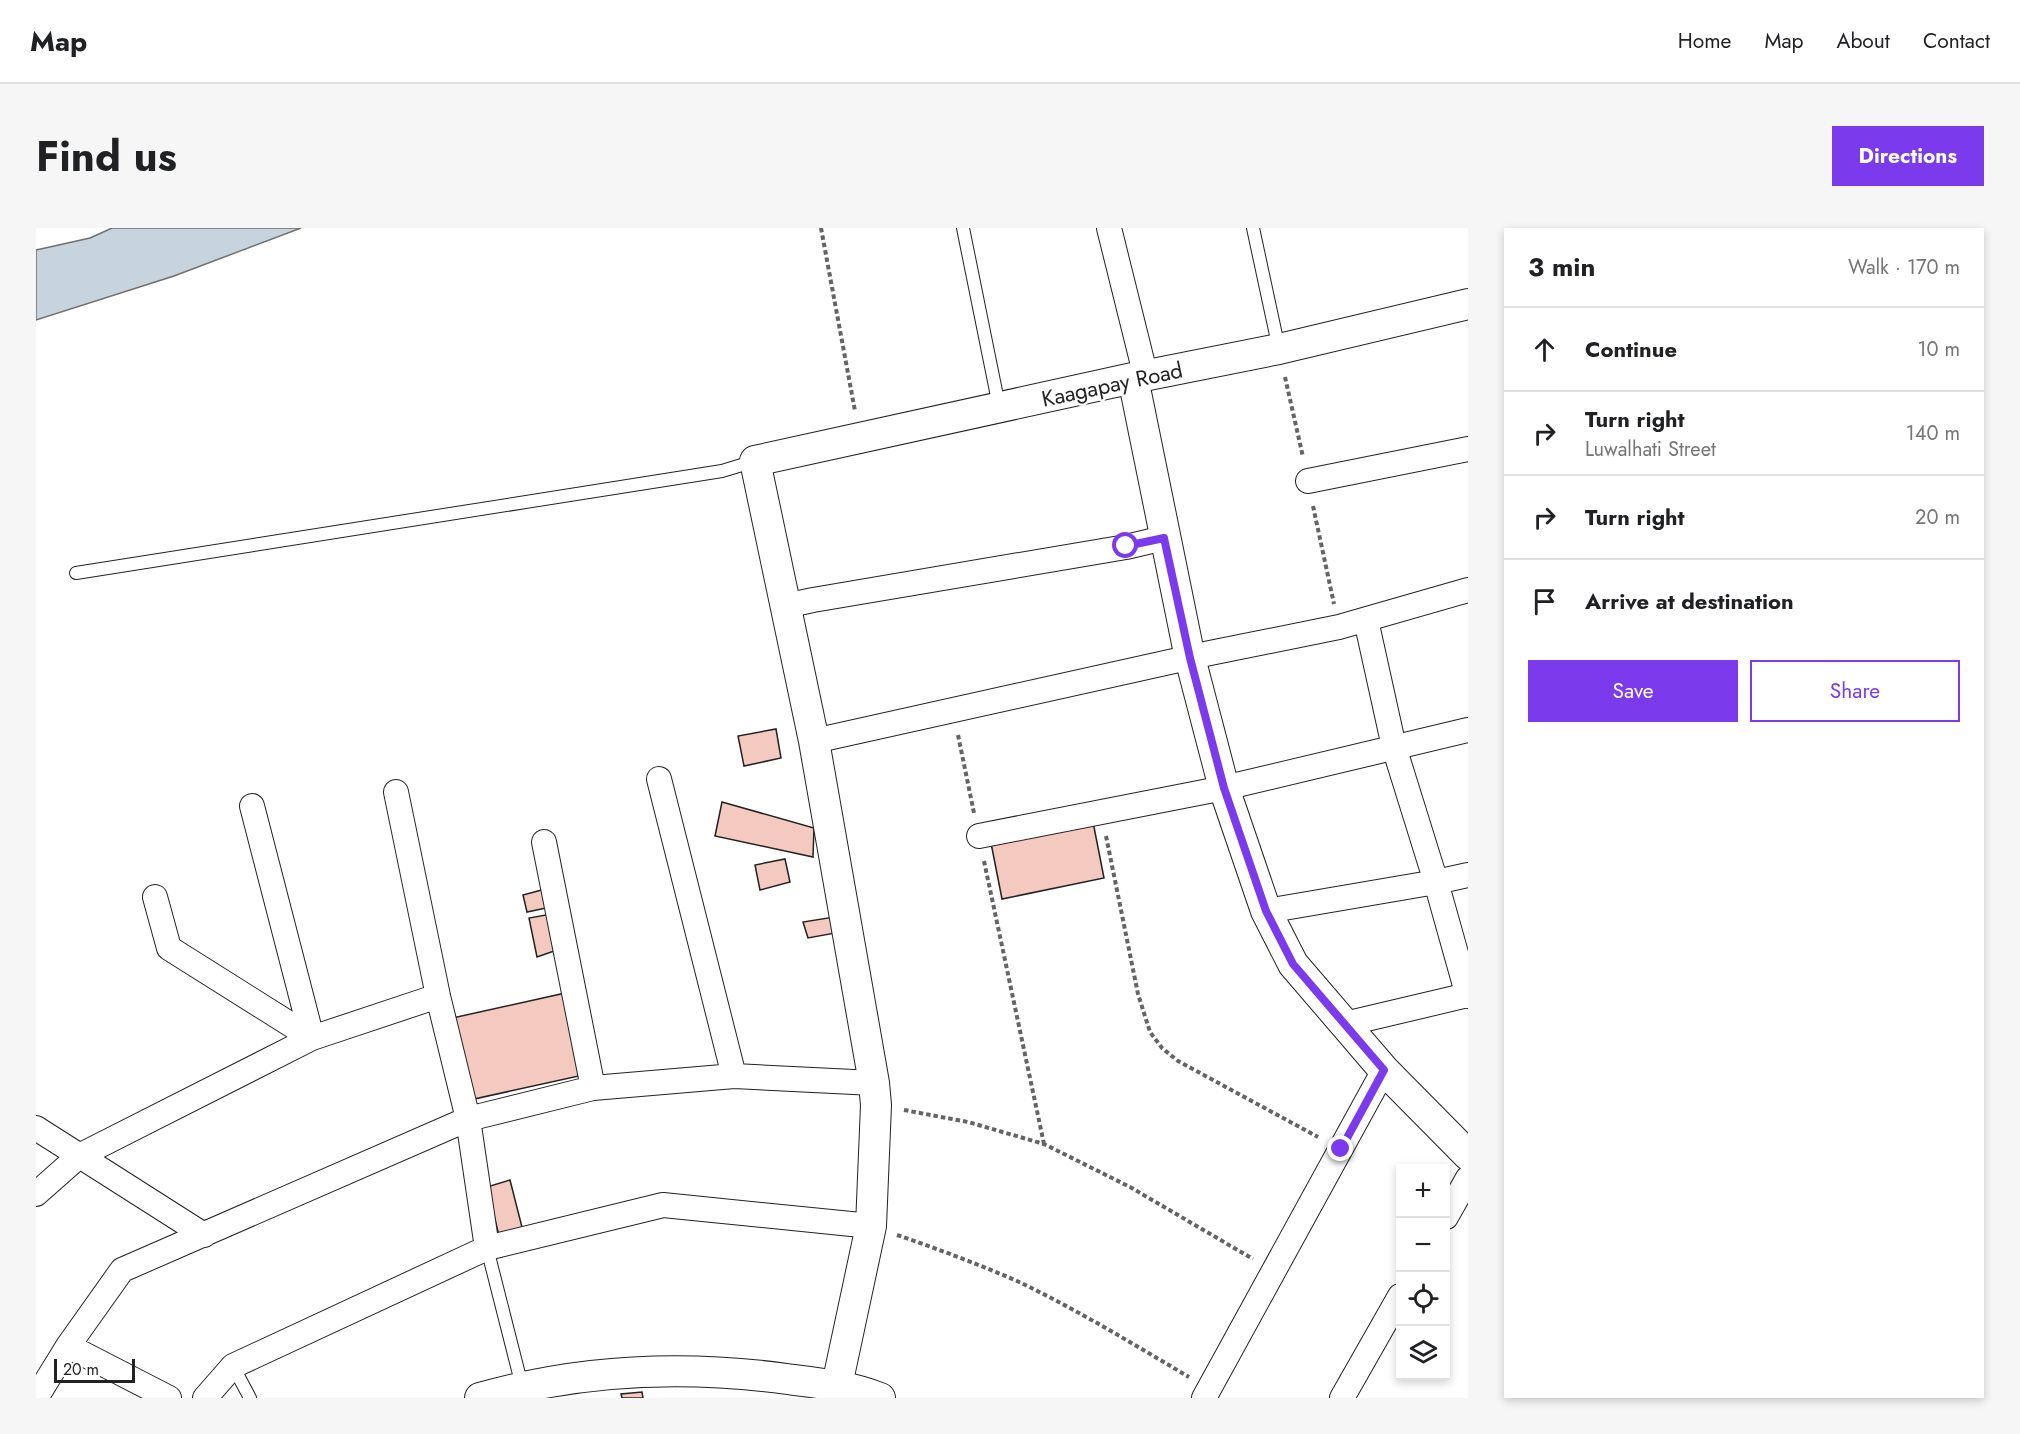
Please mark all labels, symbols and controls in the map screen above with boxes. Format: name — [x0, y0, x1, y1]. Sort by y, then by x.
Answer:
text: Map — [30, 21, 87, 62]
text: Home — [1678, 26, 1731, 56]
text: Map — [1764, 26, 1804, 56]
text: About — [1837, 26, 1890, 56]
text: Contact — [1923, 26, 1990, 56]
text: Find us — [36, 126, 177, 187]
button: Directions — [1832, 126, 1984, 186]
text: 3 min — [1528, 248, 1595, 286]
text: Walk · 170 m — [1848, 253, 1960, 282]
icon: ahead — [1528, 333, 1561, 366]
text: Continue — [1585, 333, 1677, 365]
text: 10 m — [1917, 335, 1960, 364]
street label: Kaagapay Road — [1039, 353, 1185, 415]
text: Turn right — [1585, 403, 1685, 435]
icon: right — [1528, 417, 1561, 450]
text: 140 m — [1906, 419, 1960, 448]
text: Luwalhati Street — [1585, 435, 1716, 464]
icon: right — [1528, 501, 1561, 534]
text: Turn right — [1585, 501, 1685, 533]
text: 20 m — [1915, 503, 1960, 532]
route start — [1112, 532, 1138, 558]
icon: arrive — [1528, 585, 1561, 618]
text: Arrive at destination — [1585, 585, 1794, 617]
button: Save — [1528, 660, 1738, 722]
button: Share — [1750, 660, 1960, 722]
route end — [1327, 1135, 1353, 1161]
map controls — [1396, 1164, 1450, 1380]
button: + — [1396, 1164, 1450, 1218]
button: − — [1396, 1218, 1450, 1272]
button: locate — [1396, 1272, 1450, 1326]
button: layers — [1396, 1326, 1450, 1380]
scale bar — [54, 1356, 135, 1384]
text: 20 m — [63, 1358, 99, 1381]

